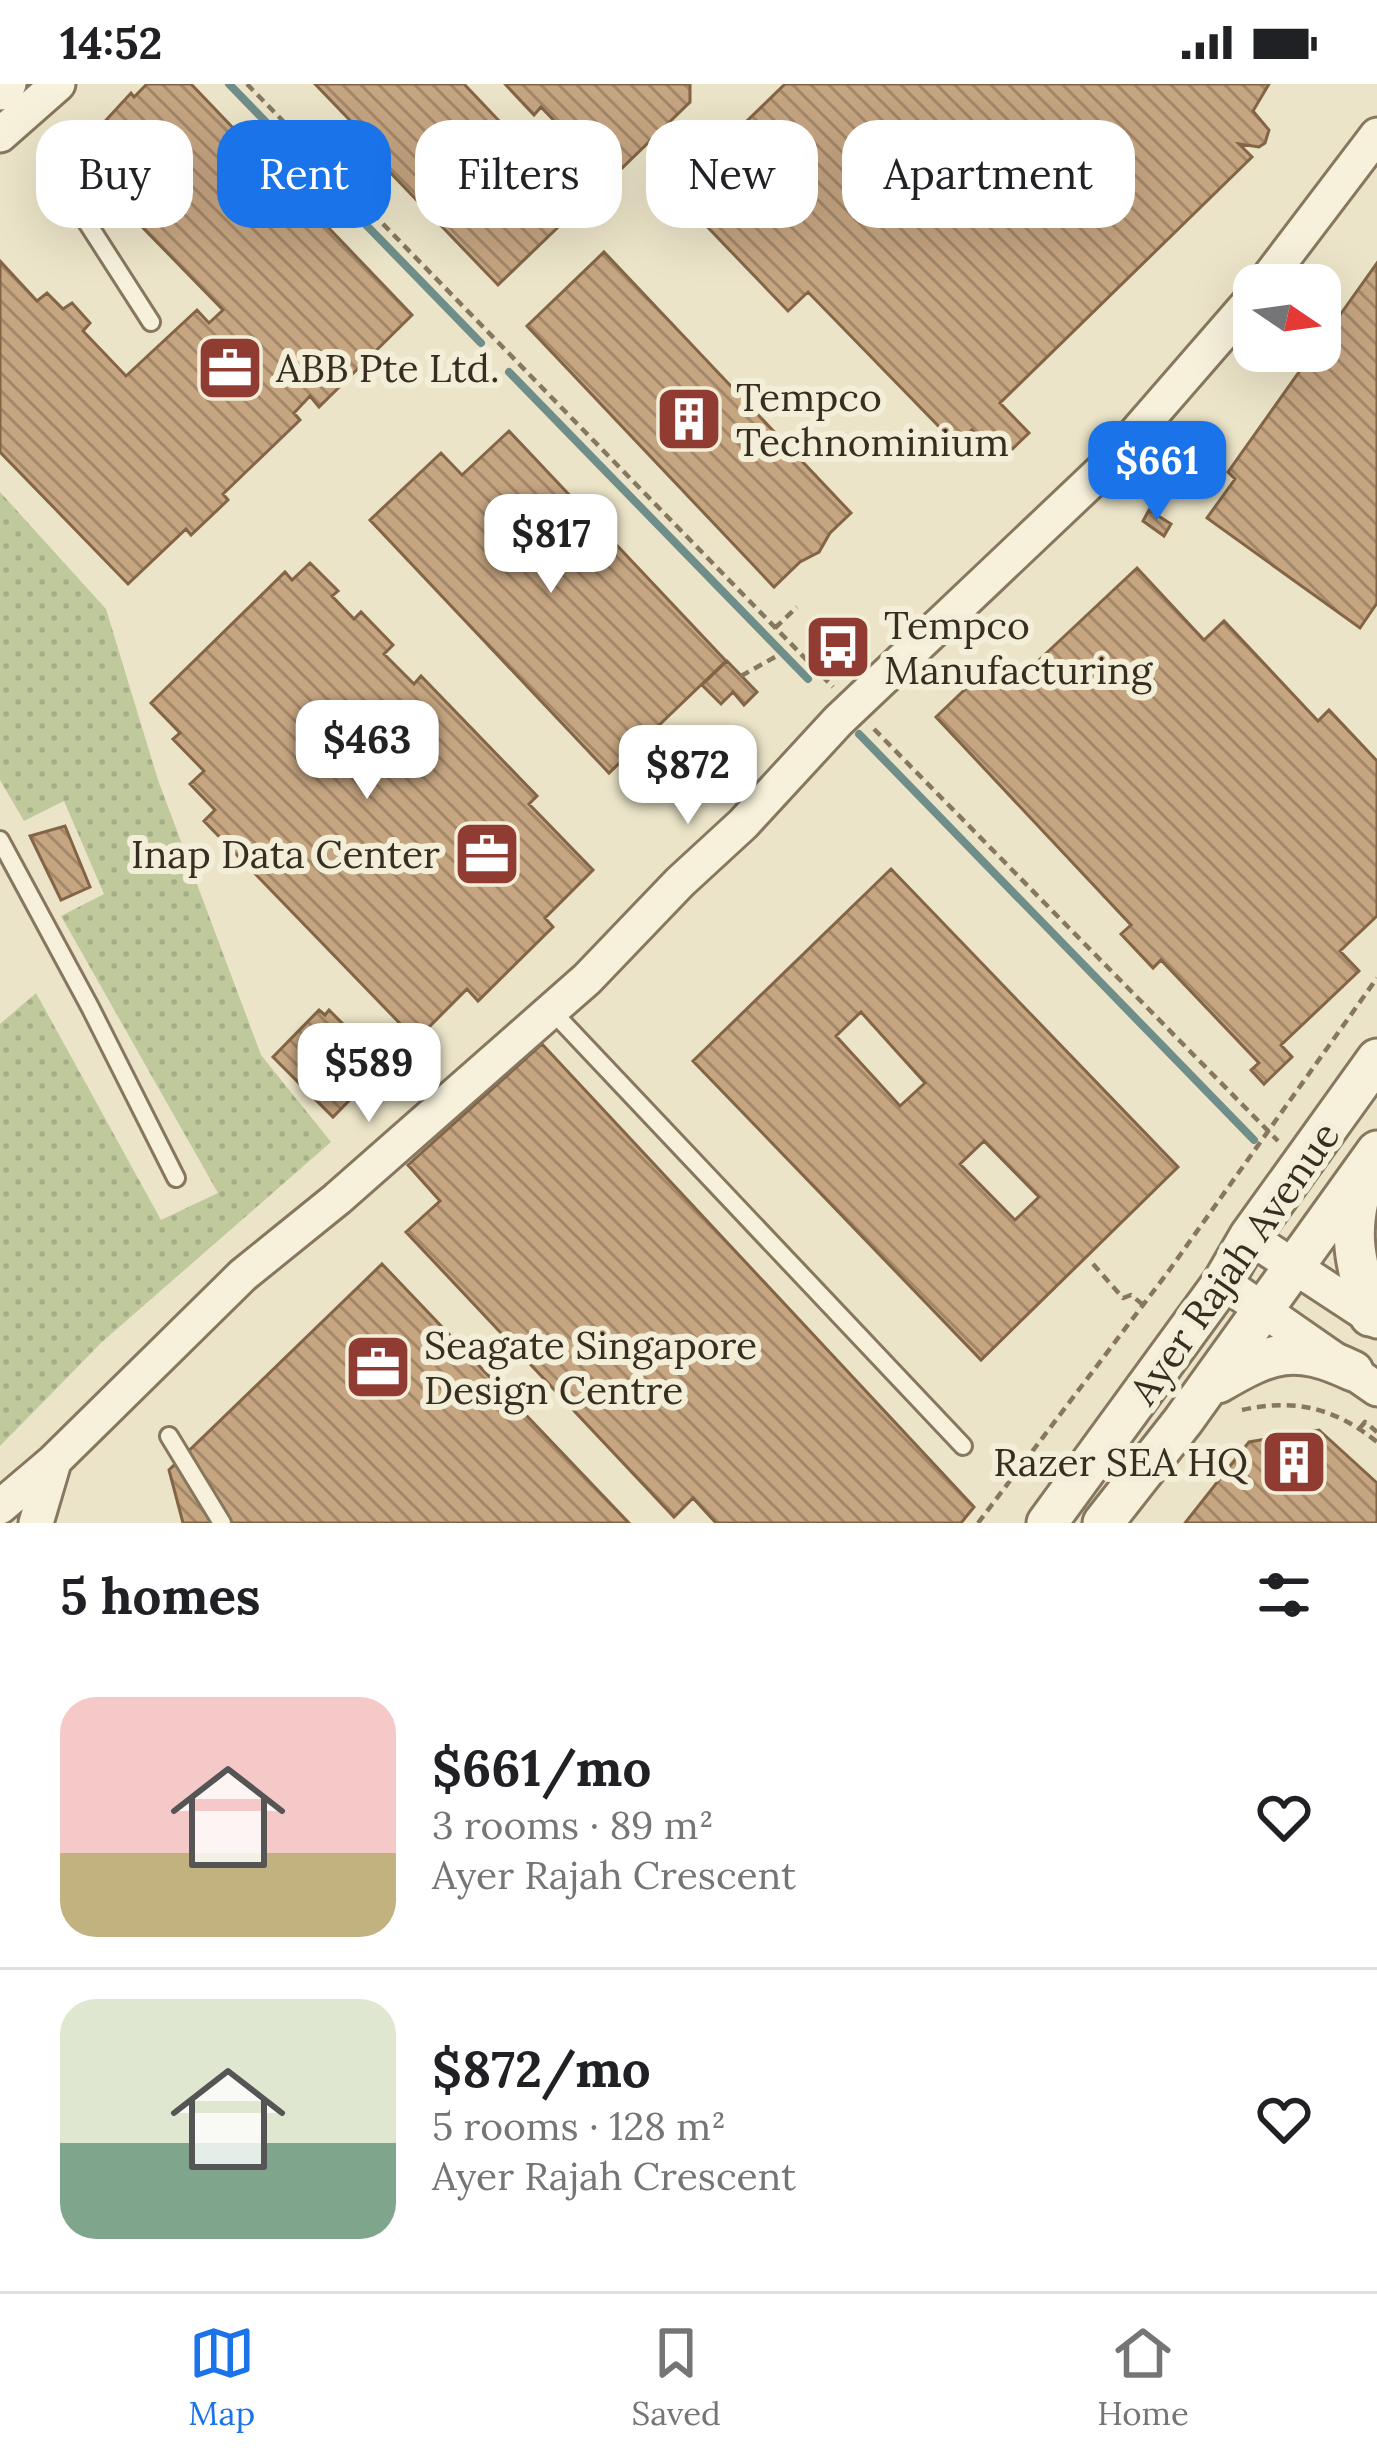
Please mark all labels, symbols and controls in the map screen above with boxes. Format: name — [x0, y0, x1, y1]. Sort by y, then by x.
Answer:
text: 14:52 — [60, 14, 162, 71]
chip: Buy — [36, 120, 193, 228]
chip: Rent — [217, 120, 391, 228]
chip: Filters — [415, 120, 622, 228]
chip: New — [646, 120, 818, 228]
chip: Apartment — [842, 120, 1135, 228]
north arrow — [1233, 264, 1341, 372]
map controls — [1233, 264, 1341, 372]
office icon: ABB Pte Ltd. — [195, 333, 265, 403]
place label: ABB Pte Ltd. — [275, 343, 500, 393]
place label: Tempco Technominium — [736, 372, 1009, 467]
building icon: Tempco Technominium — [654, 384, 724, 454]
pin: $661 — [1086, 421, 1228, 523]
text: $661 — [1115, 435, 1199, 485]
pin: $817 — [480, 494, 622, 596]
text: $817 — [511, 508, 591, 558]
place label: Tempco Manufacturing — [884, 600, 1154, 695]
bus stop icon: Tempco Manufacturing — [803, 612, 873, 682]
pin: $463 — [296, 700, 438, 802]
text: $463 — [323, 714, 411, 764]
pin: $872 — [617, 725, 759, 827]
text: $872 — [646, 739, 730, 789]
office icon: Inap Data Center — [452, 819, 522, 889]
place label: Inap Data Center — [131, 829, 440, 879]
pin: $589 — [298, 1023, 440, 1125]
text: $589 — [325, 1037, 413, 1087]
street label: Ayer Rajah Avenue — [1117, 1112, 1350, 1415]
place label: Seagate Singapore Design Centre — [424, 1320, 757, 1415]
office icon: Seagate Singapore Design Centre — [343, 1332, 413, 1402]
building icon: Razer SEA HQ — [1259, 1427, 1329, 1497]
place label: Razer SEA HQ — [993, 1437, 1248, 1487]
icon: filters — [1251, 1562, 1317, 1628]
text: 5 homes — [60, 1563, 261, 1628]
text: $661/mo — [432, 1735, 651, 1800]
icon: home — [156, 1745, 300, 1889]
icon: heart — [1251, 1784, 1317, 1850]
text: 3 rooms · 89 m² — [432, 1800, 714, 1850]
text: Ayer Rajah Crescent — [432, 1850, 796, 1900]
text: $872/mo — [432, 2036, 651, 2101]
icon: home — [156, 2047, 300, 2191]
icon: heart — [1251, 2086, 1317, 2152]
text: 5 rooms · 128 m² — [432, 2101, 726, 2151]
text: Ayer Rajah Crescent — [432, 2151, 796, 2201]
tab: Map — [188, 2320, 255, 2434]
tab: Saved — [632, 2320, 721, 2434]
tab: Home — [1097, 2320, 1189, 2434]

